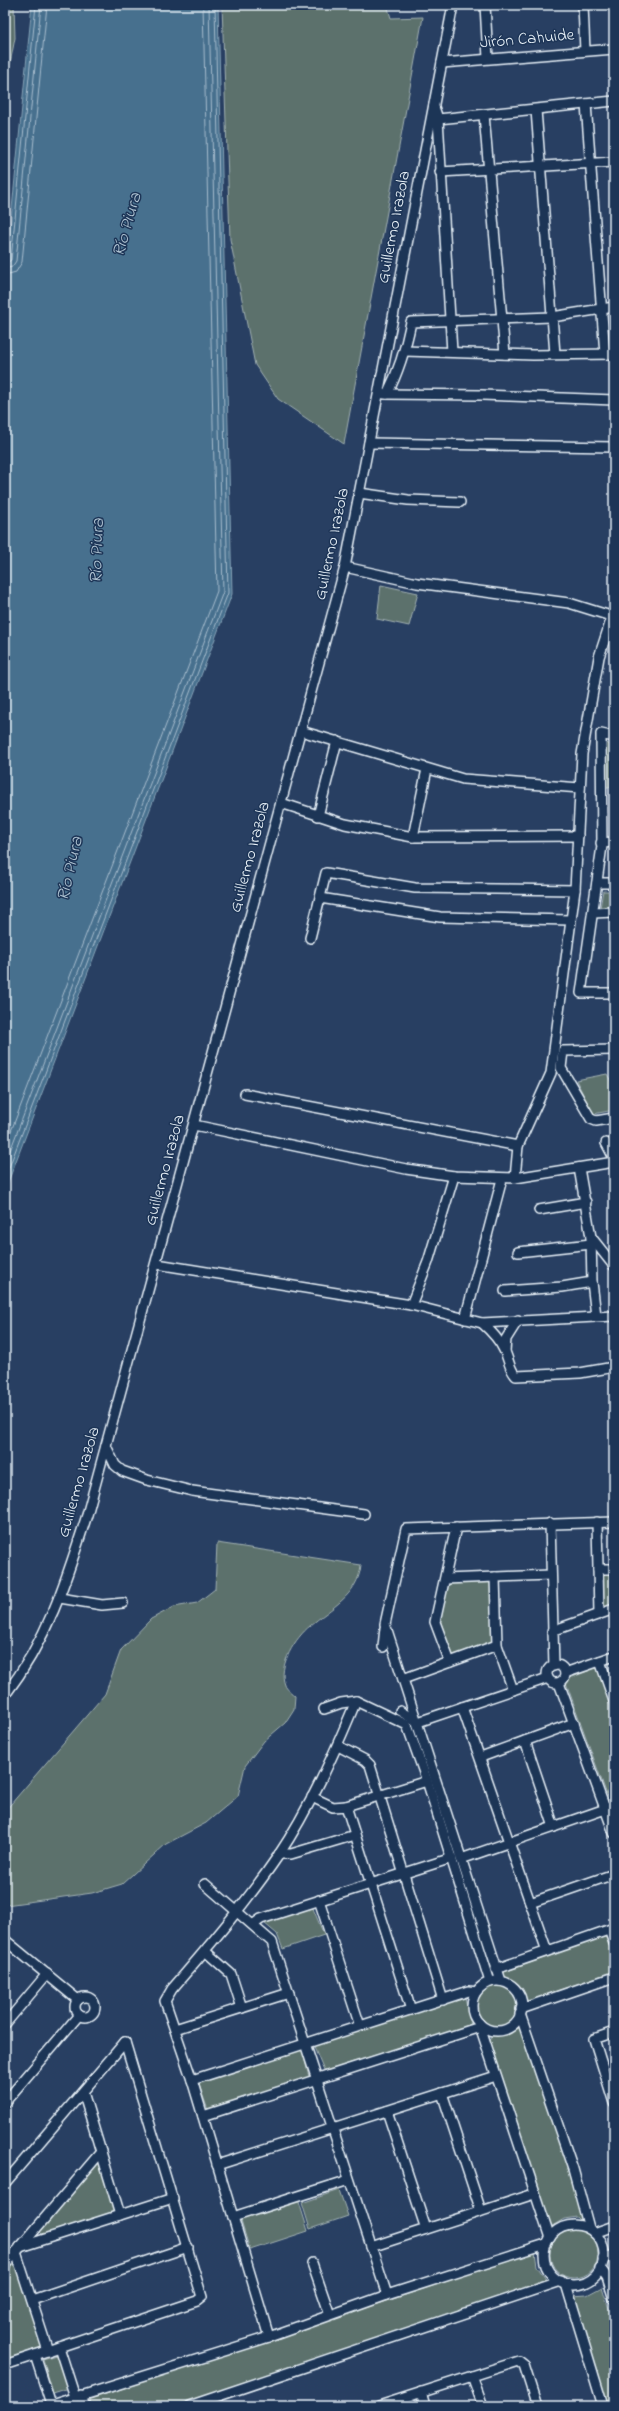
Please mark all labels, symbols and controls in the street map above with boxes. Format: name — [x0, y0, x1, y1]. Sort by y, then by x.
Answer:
street label: Jirón Cahuide — [479, 22, 576, 56]
street label: Guillermo Irazola — [371, 169, 417, 285]
water label: Río Piura — [107, 190, 150, 260]
street label: Guillermo Irazola — [308, 486, 356, 602]
water label: Río Piura — [84, 518, 112, 584]
street label: Guillermo Irazola — [223, 799, 277, 915]
water label: Río Piura — [51, 834, 91, 904]
street label: Guillermo Irazola — [138, 1112, 192, 1228]
street label: Guillermo Irazola — [51, 1424, 107, 1540]

